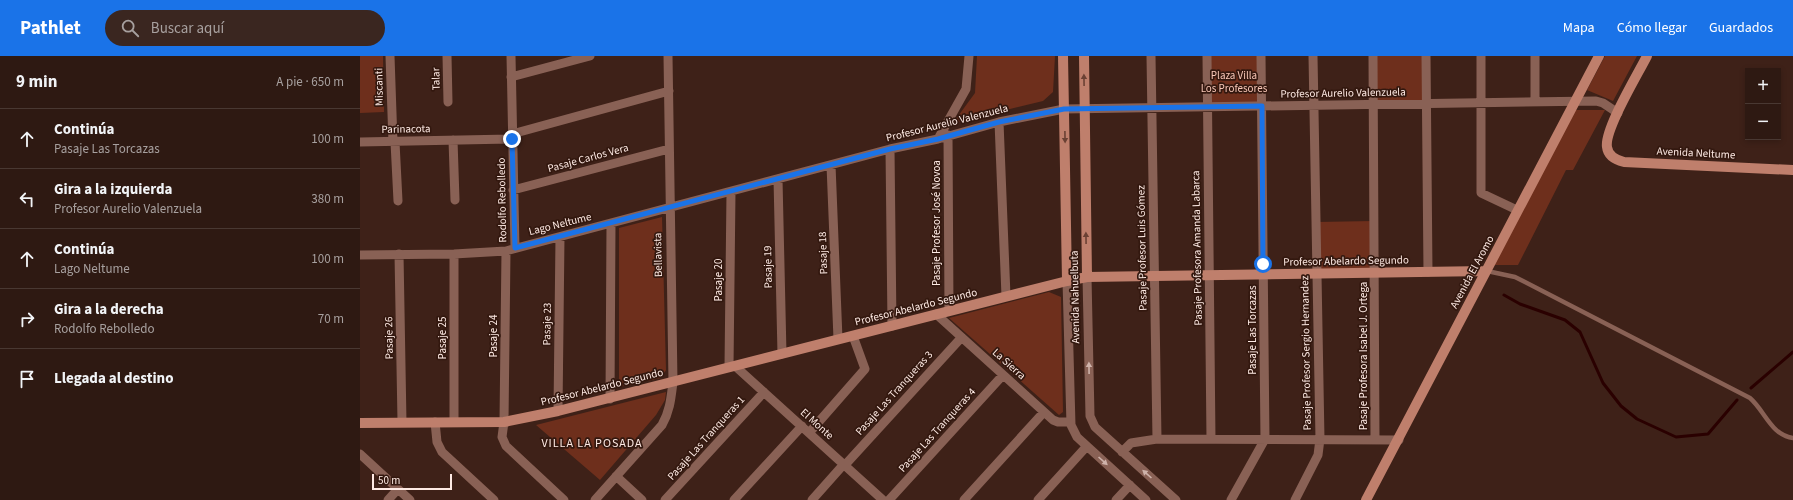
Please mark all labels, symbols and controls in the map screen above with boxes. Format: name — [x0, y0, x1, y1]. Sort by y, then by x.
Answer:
search box — [105, 10, 385, 46]
text: Pathlet — [20, 15, 81, 42]
icon: search — [119, 17, 141, 39]
text: Buscar aquí — [151, 18, 224, 39]
text: Mapa — [1563, 18, 1595, 38]
text: Cómo llegar — [1617, 18, 1687, 38]
text: Guardados — [1709, 18, 1773, 38]
street label: Talar — [428, 67, 444, 91]
street label: Miscanti — [371, 68, 387, 106]
park label: Plaza Villa Los Profesores — [1201, 68, 1268, 96]
map controls — [1745, 68, 1781, 140]
button: + — [1745, 68, 1781, 104]
text: 9 min — [16, 70, 57, 94]
text: A pie · 650 m — [276, 73, 344, 91]
one-way arrow — [1081, 73, 1087, 86]
street label: Profesor Aurelio Valenzuela — [1280, 84, 1406, 102]
street label: Profesor Aurelio Valenzuela — [884, 101, 1010, 145]
button: − — [1745, 104, 1781, 140]
text: Continúa — [54, 119, 115, 140]
street label: Parinacota — [381, 121, 431, 137]
icon: ahead — [16, 128, 38, 150]
text: 100 m — [311, 130, 344, 148]
route end — [503, 130, 521, 148]
one-way arrow — [1061, 131, 1068, 143]
text: Pasaje Las Torcazas — [54, 140, 160, 158]
street label: Pasaje Carlos Vera — [546, 140, 630, 176]
street label: Avenida Neltume — [1656, 143, 1736, 163]
street label: Rodolfo Rebolledo — [494, 157, 510, 243]
street label: Pasaje Profesor José Novoa — [929, 160, 944, 286]
street label: Pasaje Profesora Amanda Labarca — [1188, 170, 1206, 326]
text: Gira a la izquierda — [54, 179, 173, 200]
street label: Pasaje Profesor Luis Gómez — [1133, 185, 1151, 311]
icon: left — [16, 188, 38, 210]
text: 380 m — [311, 190, 344, 208]
text: Profesor Aurelio Valenzuela — [54, 200, 202, 218]
street label: Lago Neltume — [527, 209, 593, 239]
street label: Pasaje 18 — [815, 231, 831, 275]
one-way arrow — [1083, 231, 1089, 244]
street label: Bellavista — [650, 233, 666, 277]
street label: Avenida El Aromo — [1446, 233, 1498, 311]
text: Continúa — [54, 239, 115, 260]
street label: Pasaje 19 — [760, 245, 776, 289]
icon: ahead — [16, 248, 38, 270]
text: 100 m — [311, 250, 344, 268]
street label: Avenida Nahuelbuta — [1067, 250, 1083, 344]
street label: Profesor Abelardo Segundo — [1283, 252, 1409, 270]
route start — [1254, 255, 1272, 273]
street label: Pasaje 20 — [711, 259, 726, 301]
text: Lago Neltume — [54, 260, 130, 278]
street label: Pasaje Profesor Sergio Hernandez — [1297, 275, 1315, 430]
street label: Pasaje Profesora Isabel J. Ortega — [1356, 282, 1371, 430]
street label: Profesor Abelardo Segundo — [853, 285, 979, 329]
street label: Pasaje Las Torcazas — [1245, 285, 1260, 375]
text: Gira a la derecha — [54, 299, 164, 320]
street label: Pasaje 23 — [539, 302, 555, 346]
icon: right — [16, 308, 38, 330]
text: 70 m — [318, 310, 344, 328]
street label: Pasaje 24 — [486, 314, 501, 357]
street label: Pasaje 26 — [381, 316, 397, 360]
street label: Pasaje 25 — [435, 317, 450, 359]
text: Rodolfo Rebolledo — [54, 320, 155, 338]
street label: La Sierra — [989, 345, 1029, 383]
street label: Pasaje Las Tranqueras 3 — [852, 347, 936, 439]
one-way arrow — [1086, 361, 1092, 374]
street label: Profesor Abelardo Segundo — [539, 365, 665, 409]
icon: arrive — [16, 368, 38, 390]
text: Llegada al destino — [54, 368, 174, 389]
street label: Pasaje Las Tranqueras 4 — [895, 384, 979, 476]
street label: Pasaje Las Tranqueras 1 — [664, 392, 748, 484]
street label: El Monte — [797, 405, 837, 443]
district label: VILLA LA POSADA — [541, 435, 643, 452]
one-way arrow — [1098, 456, 1108, 465]
one-way arrow — [1142, 469, 1152, 479]
scale bar — [372, 472, 452, 491]
text: 50 m — [378, 473, 400, 488]

